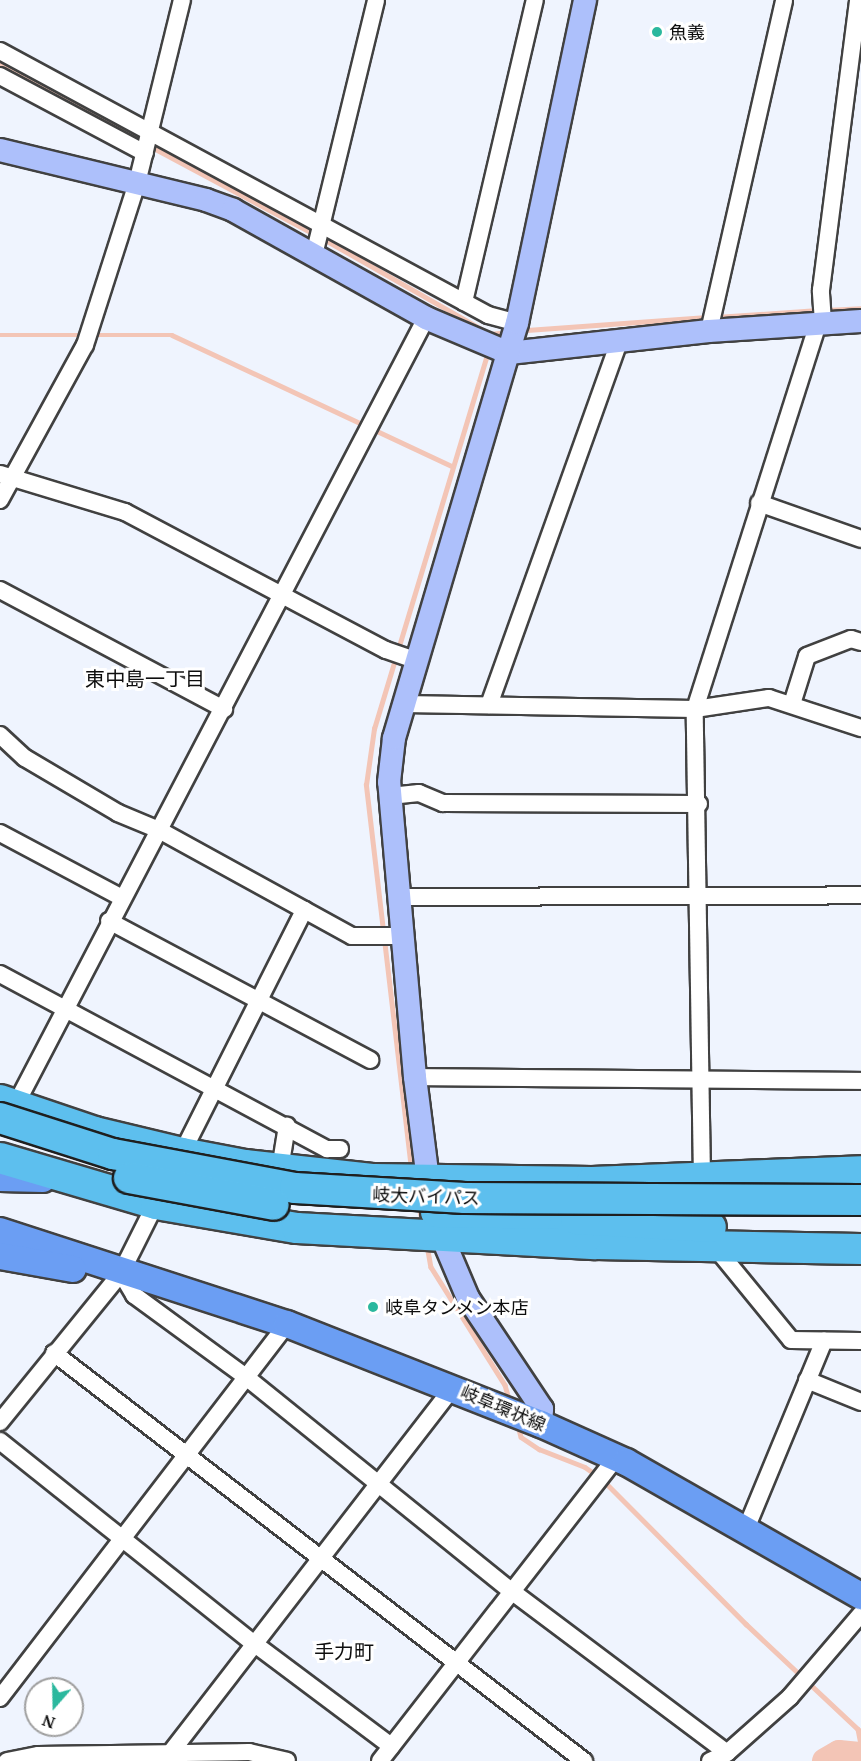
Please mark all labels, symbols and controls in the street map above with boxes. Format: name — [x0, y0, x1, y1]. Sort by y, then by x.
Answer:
place label: 魚義 — [669, 21, 705, 43]
marker: 魚義 — [650, 25, 664, 39]
district label: 東中島一丁目 — [85, 666, 205, 690]
street label: 岐大バイパス — [372, 1183, 480, 1209]
place label: 岐阜タンメン本店 — [385, 1296, 529, 1318]
marker: 岐阜タンメン本店 — [366, 1300, 380, 1314]
street label: 岐阜環状線 — [457, 1380, 549, 1436]
district label: 手力町 — [314, 1639, 374, 1663]
north arrow — [24, 1677, 84, 1737]
text: N — [39, 1710, 58, 1734]

